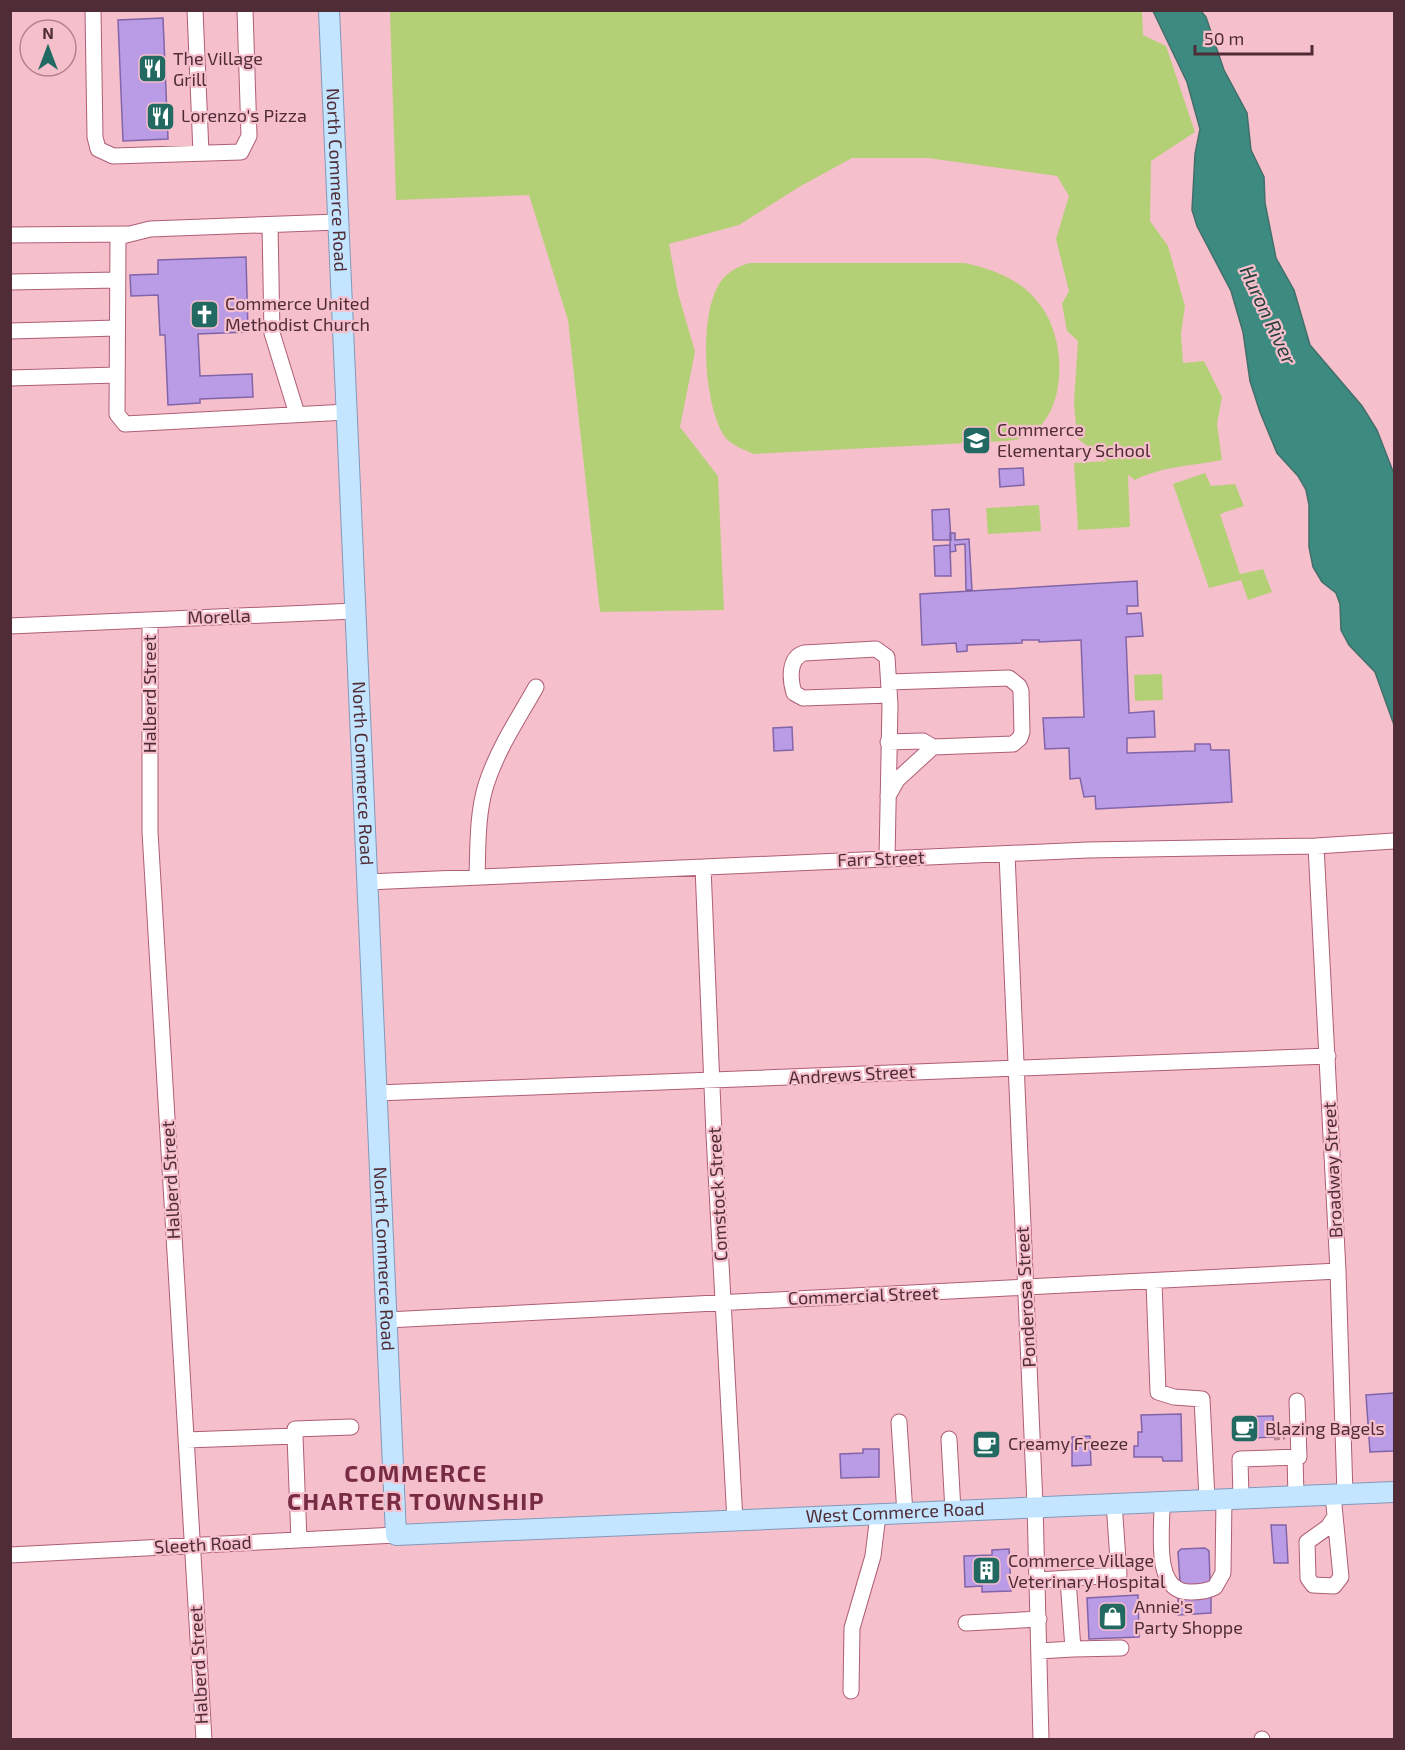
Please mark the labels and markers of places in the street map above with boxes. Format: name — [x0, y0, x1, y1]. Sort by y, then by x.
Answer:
place label: The Village Grill — [173, 47, 263, 90]
restaurant icon: The Village Grill — [136, 53, 168, 85]
restaurant icon: Lorenzo's Pizza — [144, 100, 176, 132]
place label: Lorenzo's Pizza — [181, 104, 307, 126]
place label: Commerce United Methodist Church — [225, 292, 370, 335]
church icon: Commerce United Methodist Church — [188, 298, 220, 330]
place label: Commerce Elementary School — [997, 418, 1151, 461]
school or university icon: Commerce Elementary School — [960, 424, 992, 456]
cafe icon: Blazing Bagels — [1228, 1413, 1260, 1445]
place label: Blazing Bagels — [1265, 1417, 1385, 1439]
cafe icon: Creamy Freeze — [971, 1428, 1003, 1460]
place label: Creamy Freeze — [1008, 1432, 1128, 1454]
place label: Commerce Village Veterinary Hospital — [1008, 1549, 1166, 1592]
building icon: Commerce Village Veterinary Hospital — [971, 1555, 1003, 1587]
place label: Annie's Party Shoppe — [1134, 1595, 1243, 1638]
shop icon: Annie's Party Shoppe — [1097, 1601, 1129, 1633]

